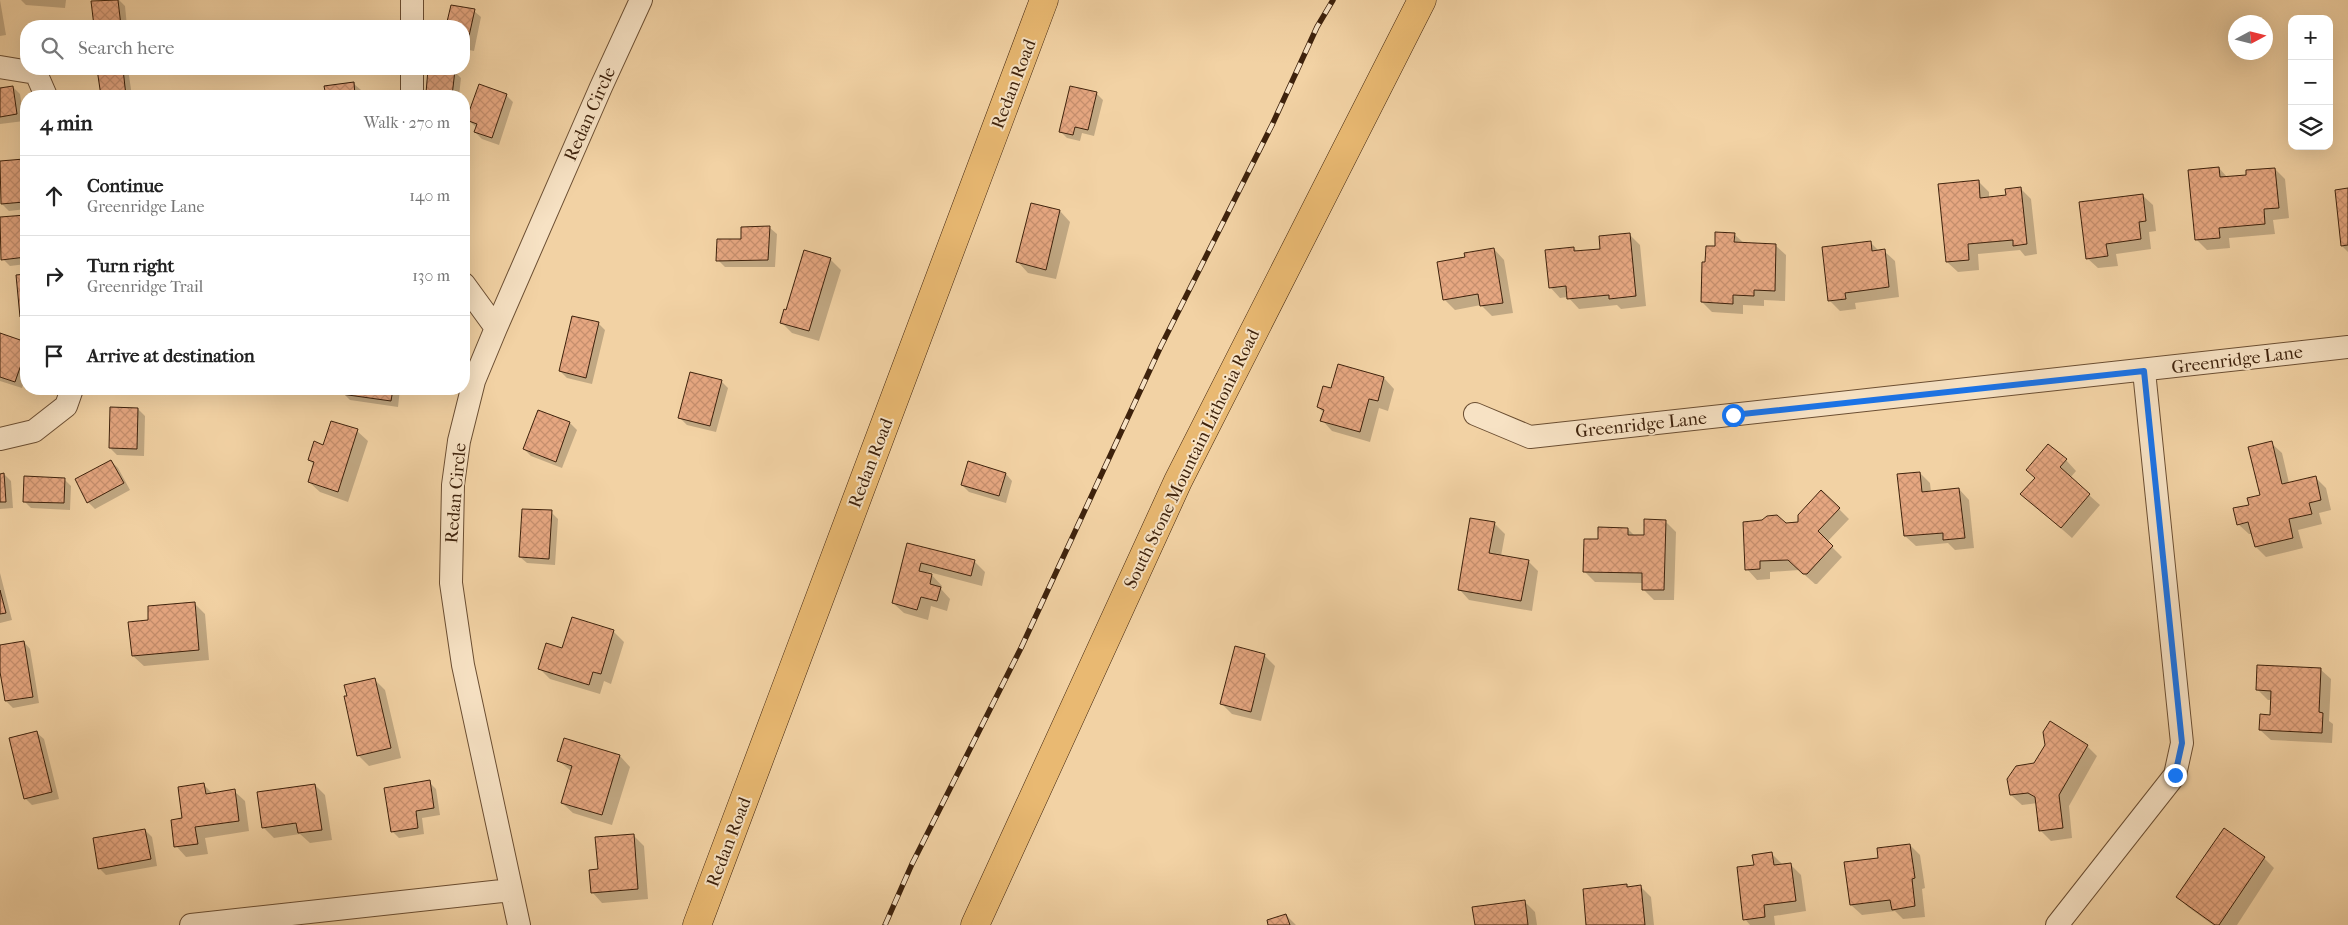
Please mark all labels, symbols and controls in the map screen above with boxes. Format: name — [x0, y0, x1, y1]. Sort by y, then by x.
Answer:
north arrow — [2228, 15, 2273, 60]
map controls — [2288, 15, 2333, 150]
button: + — [2288, 15, 2333, 60]
search box — [20, 20, 470, 75]
icon: search — [38, 34, 66, 62]
street label: Redan Road — [987, 36, 1041, 132]
text: Search here — [78, 37, 174, 59]
button: − — [2288, 60, 2333, 105]
street label: Redan Circle — [560, 64, 620, 164]
button: layers — [2288, 105, 2333, 150]
text: 4 min — [40, 111, 93, 135]
text: Walk · 270 m — [364, 113, 450, 132]
text: Continue — [87, 175, 163, 197]
icon: ahead — [40, 182, 68, 210]
text: 140 m — [409, 186, 450, 205]
text: Greenridge Lane — [87, 197, 204, 216]
text: Turn right — [87, 255, 174, 277]
icon: right — [40, 262, 68, 290]
text: 130 m — [412, 266, 450, 285]
text: Greenridge Trail — [87, 277, 203, 296]
street label: South Stone Mountain Lithonia Road — [1120, 326, 1264, 592]
icon: arrive — [40, 342, 68, 370]
street label: Greenridge Lane — [2170, 342, 2304, 378]
text: Arrive at destination — [87, 345, 255, 367]
route start — [1722, 404, 1745, 427]
street label: Greenridge Lane — [1574, 408, 1708, 442]
street label: Redan Road — [844, 415, 898, 511]
street label: Redan Circle — [441, 442, 471, 544]
route end — [2164, 764, 2187, 787]
street label: Redan Road — [702, 794, 756, 890]

